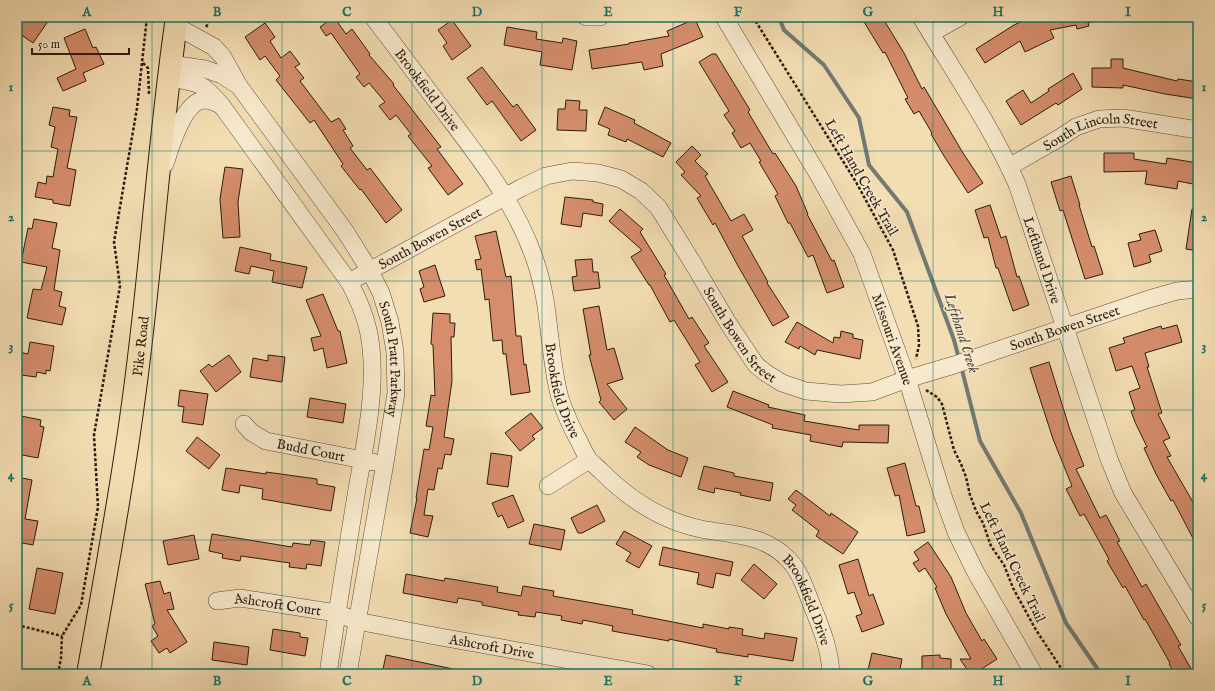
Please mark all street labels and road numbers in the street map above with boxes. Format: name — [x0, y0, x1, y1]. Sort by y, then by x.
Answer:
street label: Brookfield Drive — [390, 46, 464, 135]
street label: South Lincoln Street — [1040, 110, 1159, 155]
street label: Left Hand Creek Trail — [820, 116, 902, 239]
street label: South Bowen Street — [375, 203, 485, 274]
street label: Lefthand Drive — [1019, 215, 1065, 307]
street label: South Bowen Street — [699, 284, 780, 387]
street label: Missouri Avenue — [867, 291, 917, 388]
street label: South Pratt Parkway — [374, 299, 404, 419]
street label: South Bowen Street — [1008, 302, 1122, 355]
street label: Pike Road — [129, 315, 154, 377]
street label: Brookfield Drive — [541, 342, 584, 442]
street label: Budd Court — [275, 435, 347, 466]
street label: Left Hand Creek Trail — [975, 499, 1049, 626]
street label: Brookfield Drive — [778, 551, 834, 648]
street label: Ashcroft Court — [232, 590, 322, 621]
street label: Ashcroft Drive — [447, 631, 536, 664]

